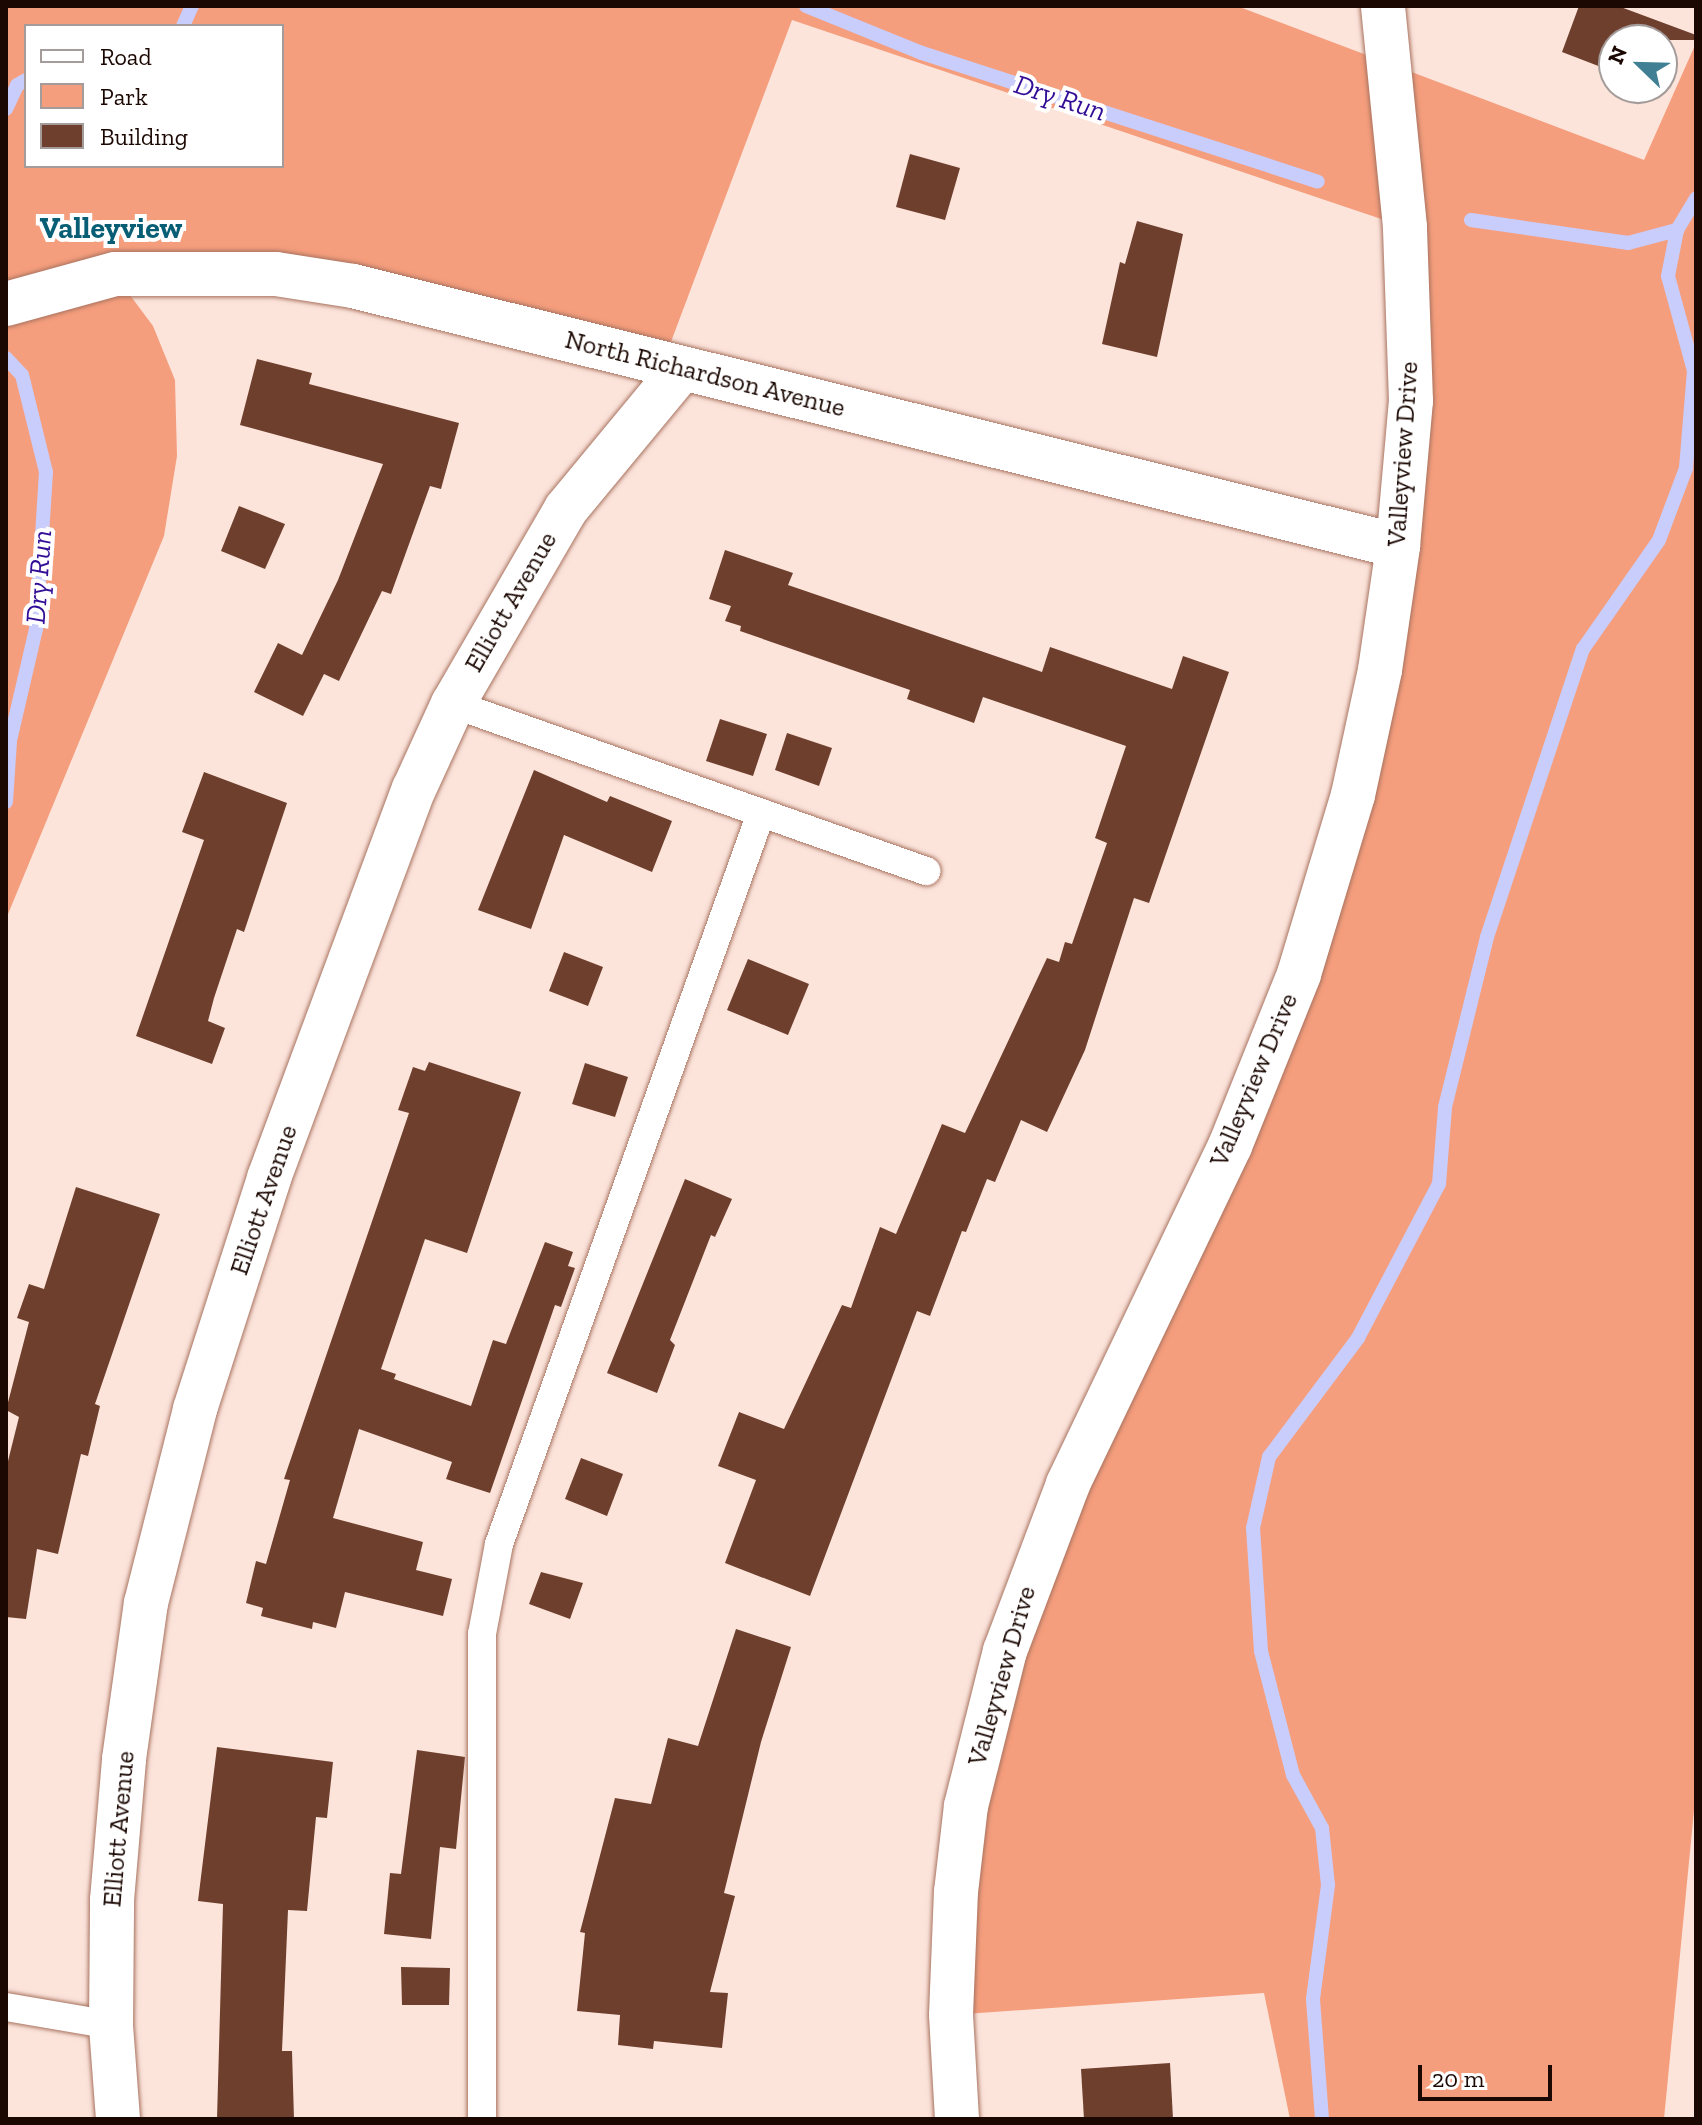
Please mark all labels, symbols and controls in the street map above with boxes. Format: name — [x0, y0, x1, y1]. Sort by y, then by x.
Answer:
legend — [24, 24, 284, 168]
north arrow — [1598, 24, 1678, 104]
text: Road — [100, 42, 152, 71]
text: N — [1602, 42, 1633, 68]
water label: Dry Run — [1010, 67, 1110, 129]
text: Park — [100, 82, 148, 111]
text: Building — [100, 122, 188, 151]
district label: Valleyview — [40, 210, 182, 246]
street label: North Richardson Avenue — [561, 324, 849, 424]
street label: Valleyview Drive — [1381, 360, 1425, 548]
street label: Elliott Avenue — [458, 526, 564, 678]
water label: Dry Run — [19, 529, 59, 625]
street label: Valleyview Drive — [1203, 988, 1305, 1172]
street label: Elliott Avenue — [224, 1121, 304, 1279]
street label: Valleyview Drive — [961, 1582, 1043, 1770]
street label: Elliott Avenue — [97, 1749, 141, 1909]
scale bar — [1422, 2049, 1556, 2099]
text: 20 m — [1432, 2064, 1484, 2093]

